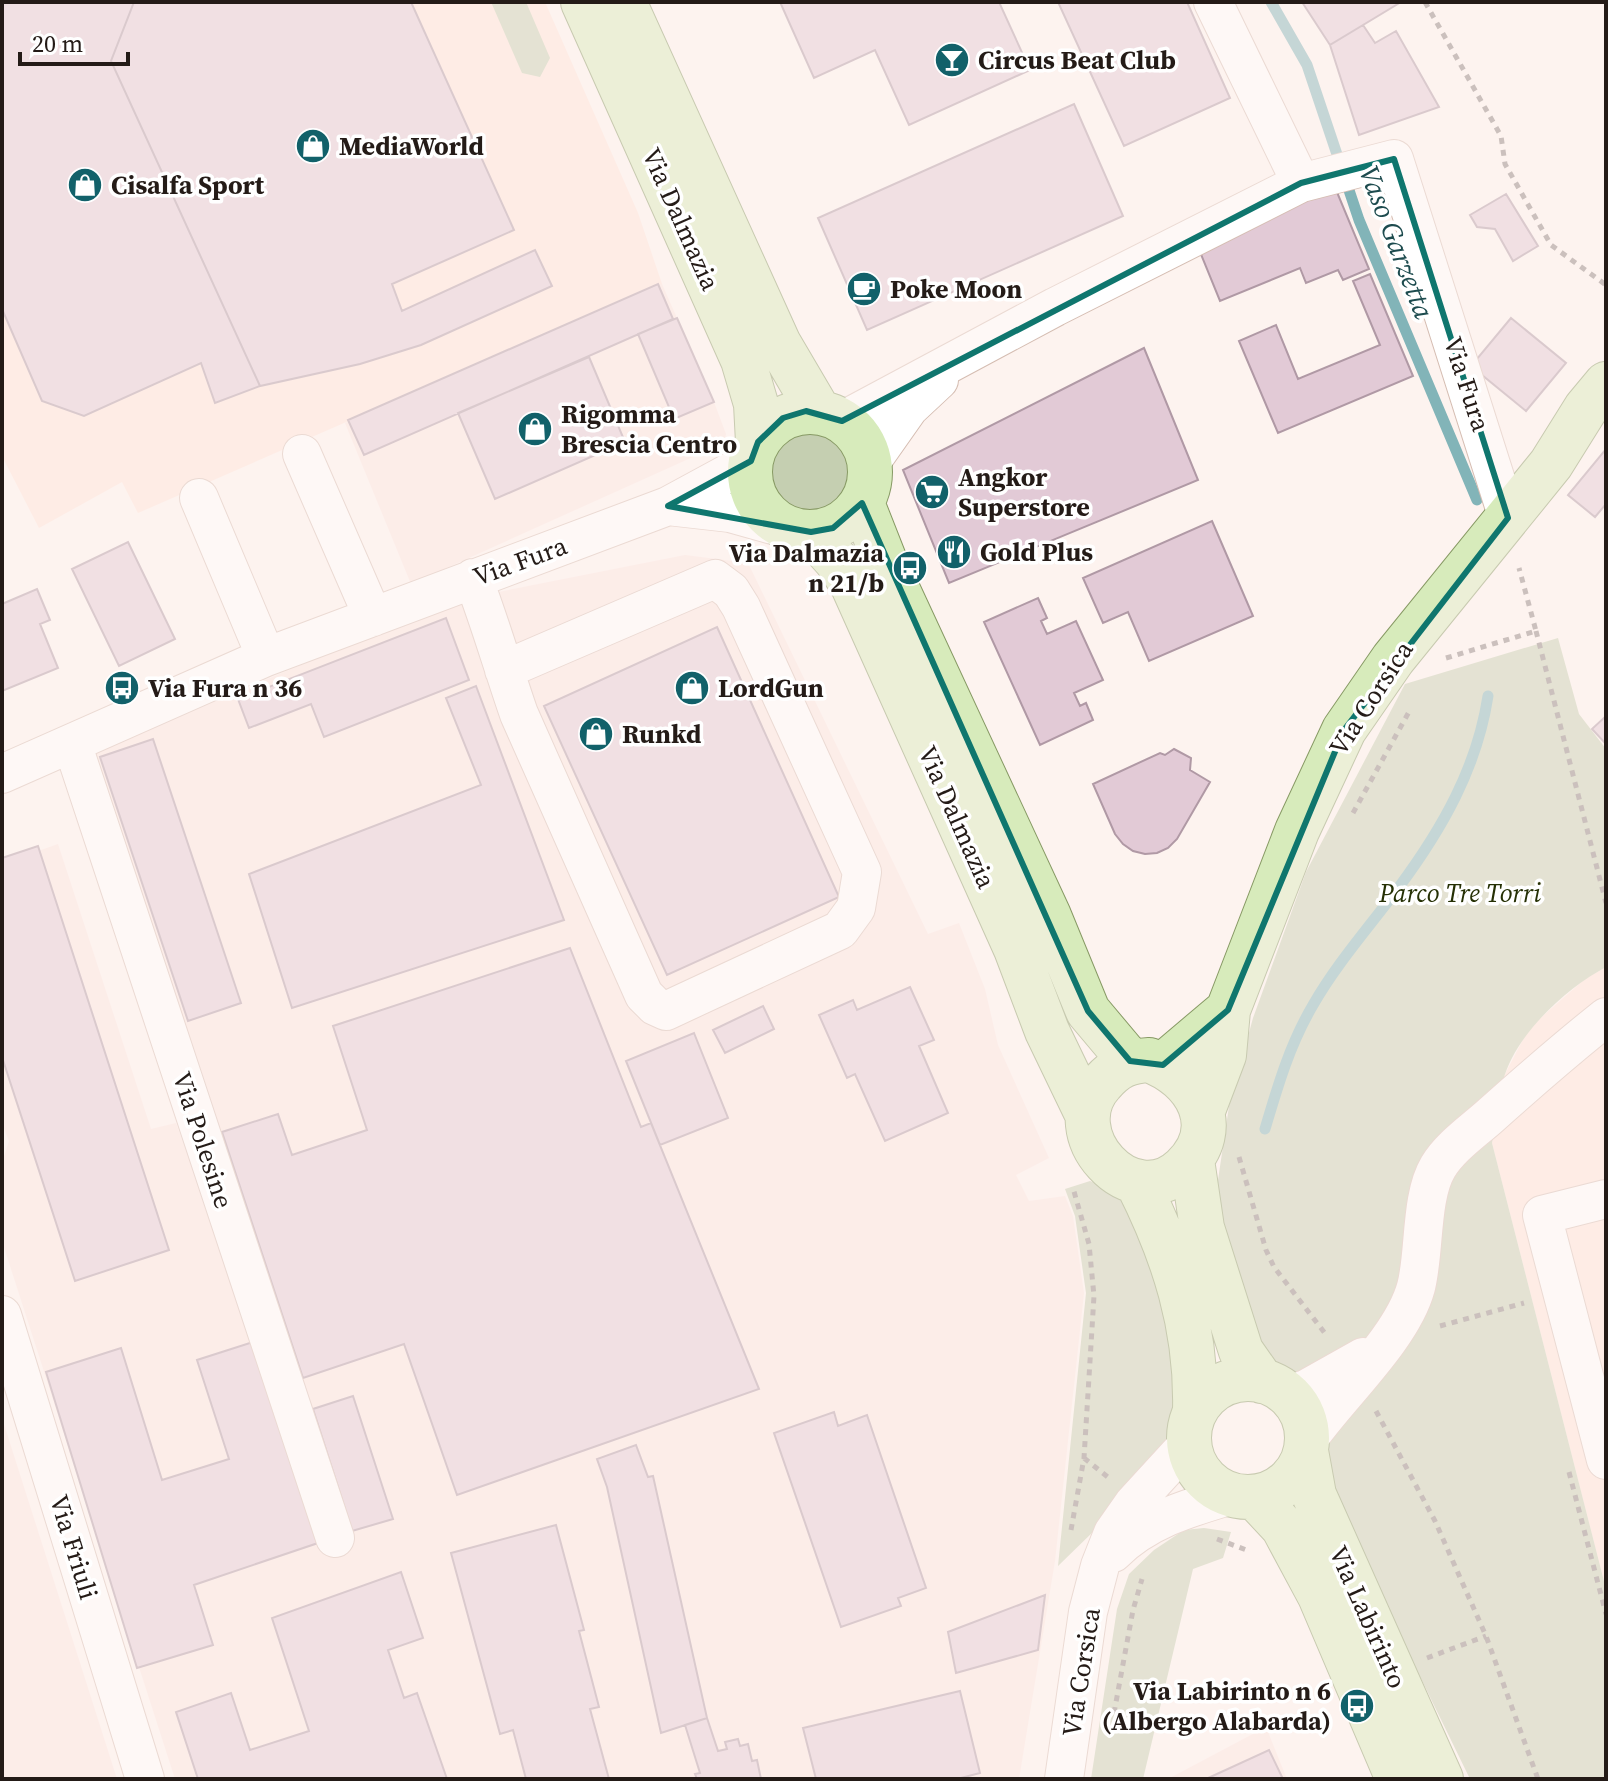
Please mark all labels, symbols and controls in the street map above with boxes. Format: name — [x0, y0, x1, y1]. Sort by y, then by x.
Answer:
scale bar — [20, 16, 128, 66]
text: 20 m — [32, 27, 83, 60]
bar icon: Circus Beat Club — [933, 41, 971, 79]
place label: Circus Beat Club — [978, 42, 1176, 78]
shop icon: MediaWorld — [294, 127, 332, 165]
place label: MediaWorld — [339, 128, 484, 164]
street label: Via Dalmazia — [633, 142, 729, 297]
water label: Vaso Garzetta — [1350, 160, 1444, 324]
shop icon: Cisalfa Sport — [66, 166, 104, 204]
place label: Cisalfa Sport — [111, 167, 265, 203]
cafe icon: Poke Moon — [845, 270, 883, 308]
place label: Poke Moon — [890, 271, 1022, 307]
street label: Via Fura — [1435, 332, 1499, 437]
place label: Rigomma Brescia Centro — [561, 396, 737, 462]
shop icon: Rigomma Brescia Centro — [516, 410, 554, 448]
place label: Angkor Superstore — [958, 459, 1090, 525]
supermarket icon: Angkor Superstore — [913, 473, 951, 511]
street label: Via Fura — [468, 527, 573, 595]
restaurant icon: Gold Plus — [935, 533, 973, 571]
place label: Gold Plus — [980, 534, 1093, 570]
place label: Via Dalmazia n 21/b — [729, 535, 884, 601]
bus stop icon: Via Dalmazia n 21/b — [891, 549, 929, 587]
street label: Via Corsica — [1320, 633, 1422, 762]
bus stop icon: Via Fura n 36 — [103, 669, 141, 707]
shop icon: LordGun — [673, 669, 711, 707]
place label: Via Fura n 36 — [148, 670, 302, 706]
place label: LordGun — [718, 670, 824, 706]
shop icon: Runkd — [577, 715, 615, 753]
place label: Runkd — [622, 716, 701, 752]
street label: Via Dalmazia — [909, 740, 1005, 895]
park label: Parco Tre Torri — [1378, 875, 1541, 911]
street label: Via Polesine — [164, 1067, 242, 1213]
street label: Via Friuli — [41, 1490, 107, 1604]
street label: Via Labirinto — [1321, 1540, 1415, 1694]
street label: Via Corsica — [1053, 1604, 1109, 1739]
place label: Via Labirinto n 6 (Albergo Alabarda) — [1102, 1673, 1331, 1739]
bus stop icon: Via Labirinto n 6 (Albergo Alabarda) — [1338, 1687, 1376, 1725]

